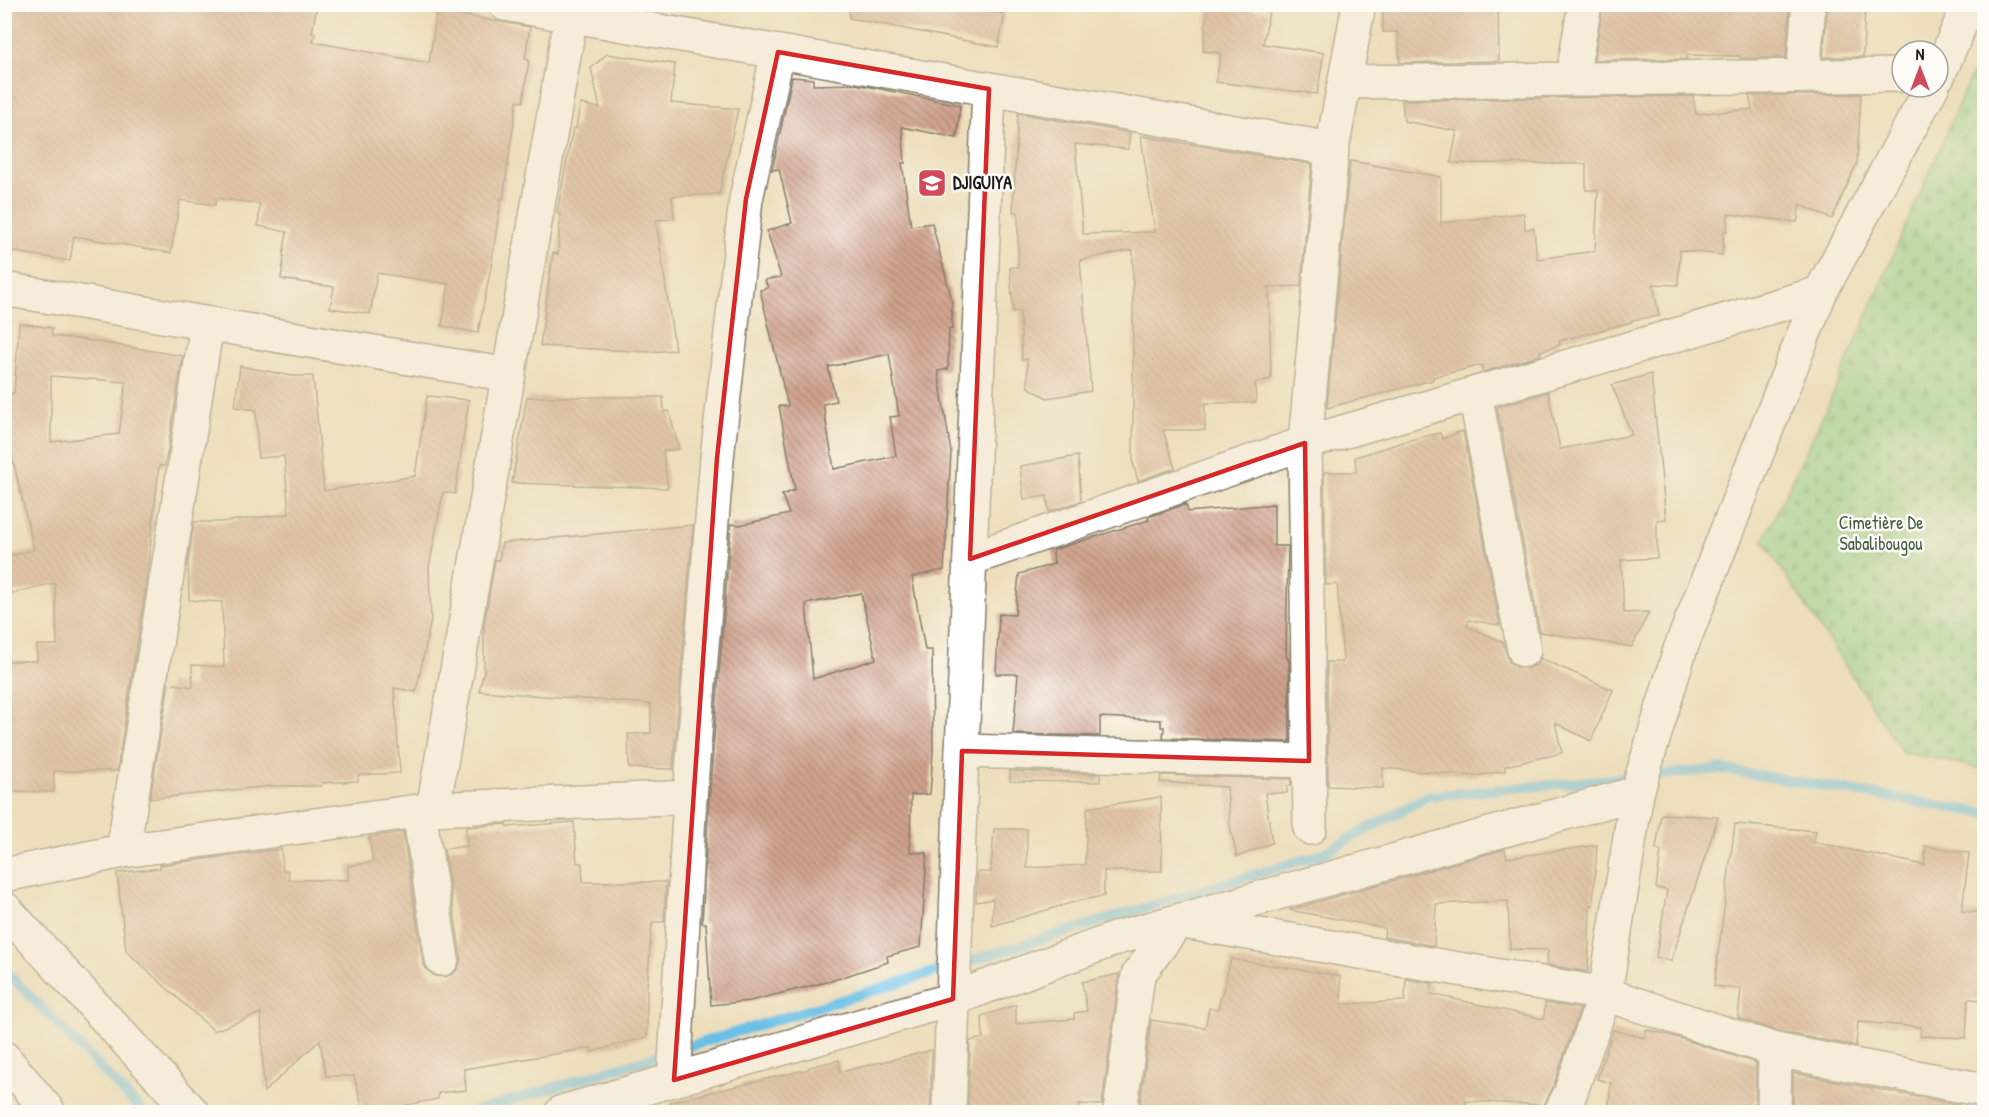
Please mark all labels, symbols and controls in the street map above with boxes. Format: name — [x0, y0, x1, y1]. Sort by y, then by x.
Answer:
north arrow — [1890, 39, 1950, 99]
text: N — [1916, 43, 1925, 65]
school or university icon: DJIGUIYA — [916, 167, 948, 199]
place label: DJIGUIYA — [953, 170, 1012, 195]
park label: Cimetière De Sabalibougou — [1839, 510, 1923, 556]

